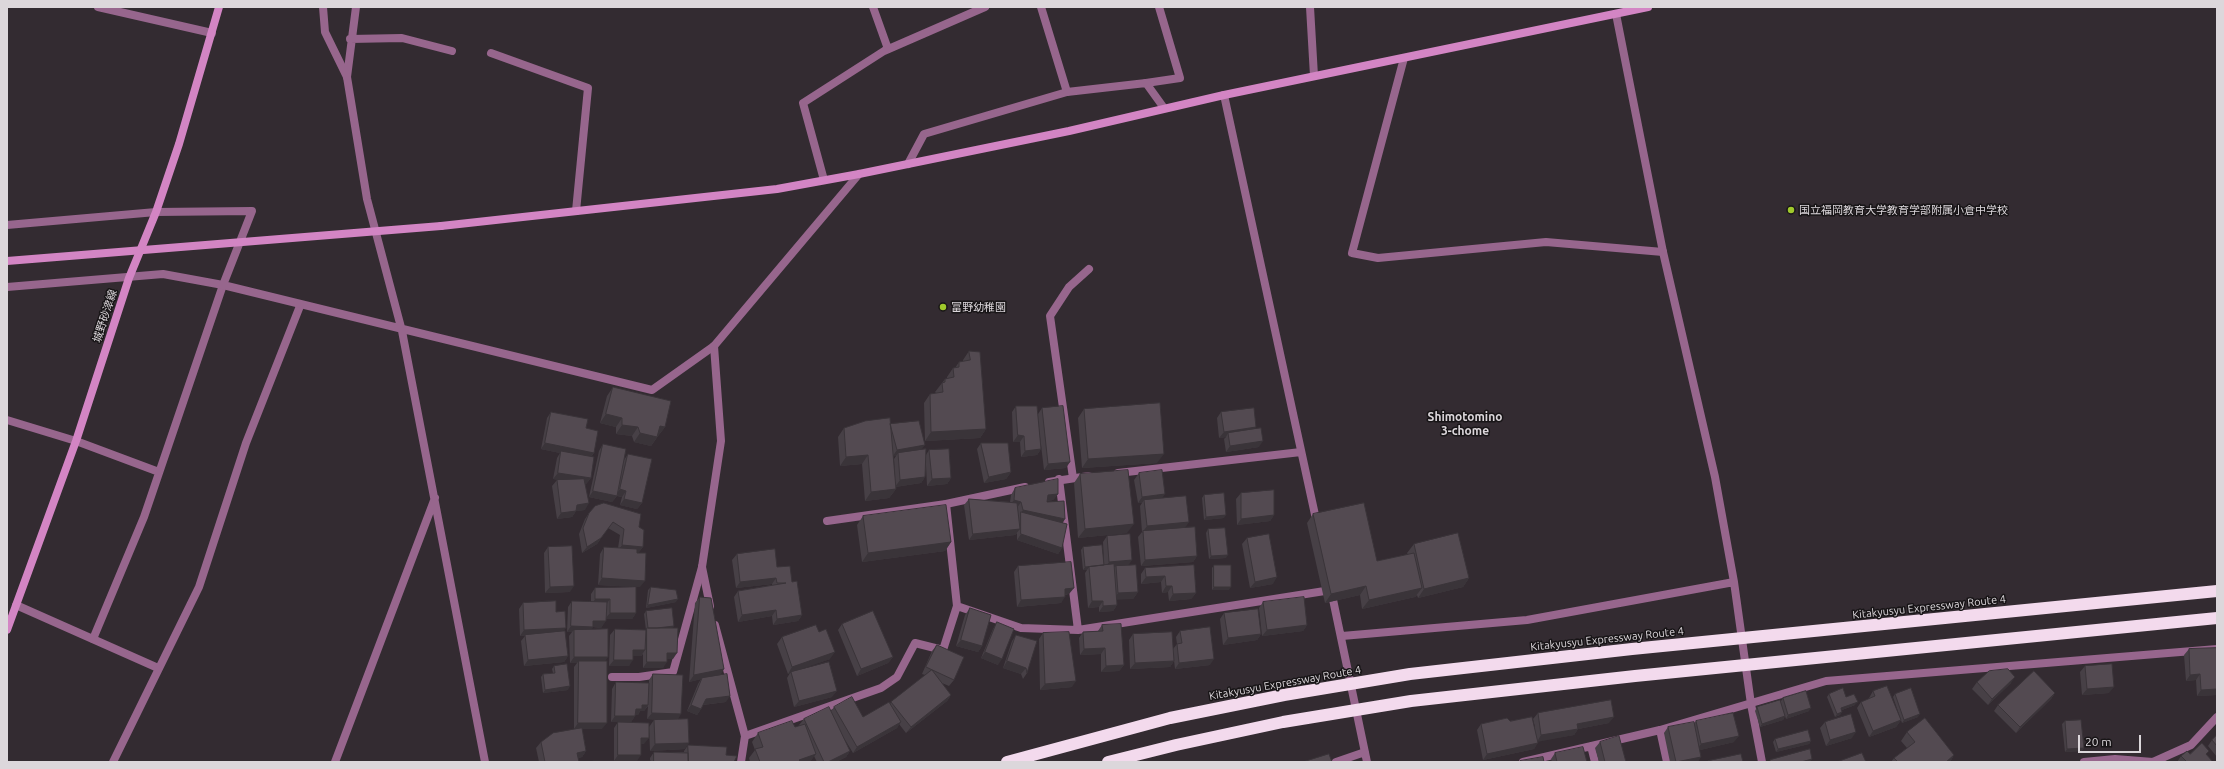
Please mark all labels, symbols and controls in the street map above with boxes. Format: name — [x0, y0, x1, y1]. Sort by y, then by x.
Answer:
place label: 国立福岡教育大学教育学部附属小倉中学校 — [1799, 203, 2008, 217]
marker: 国立福岡教育大学教育学部附属小倉中学校 — [1786, 205, 1796, 215]
street label: 城野砂津線 — [90, 288, 120, 344]
place label: 富野幼稚園 — [951, 300, 1006, 314]
marker: 富野幼稚園 — [938, 302, 948, 312]
district label: Shimotomino 3-chome — [1428, 410, 1502, 438]
street label: Kitakyusyu Expressway Route 4 — [1852, 592, 2006, 622]
street label: Kitakyusyu Expressway Route 4 — [1530, 624, 1684, 654]
street label: Kitakyusyu Expressway Route 4 — [1208, 663, 1362, 703]
scale bar — [2080, 727, 2143, 753]
text: 20 m — [2085, 735, 2112, 748]

